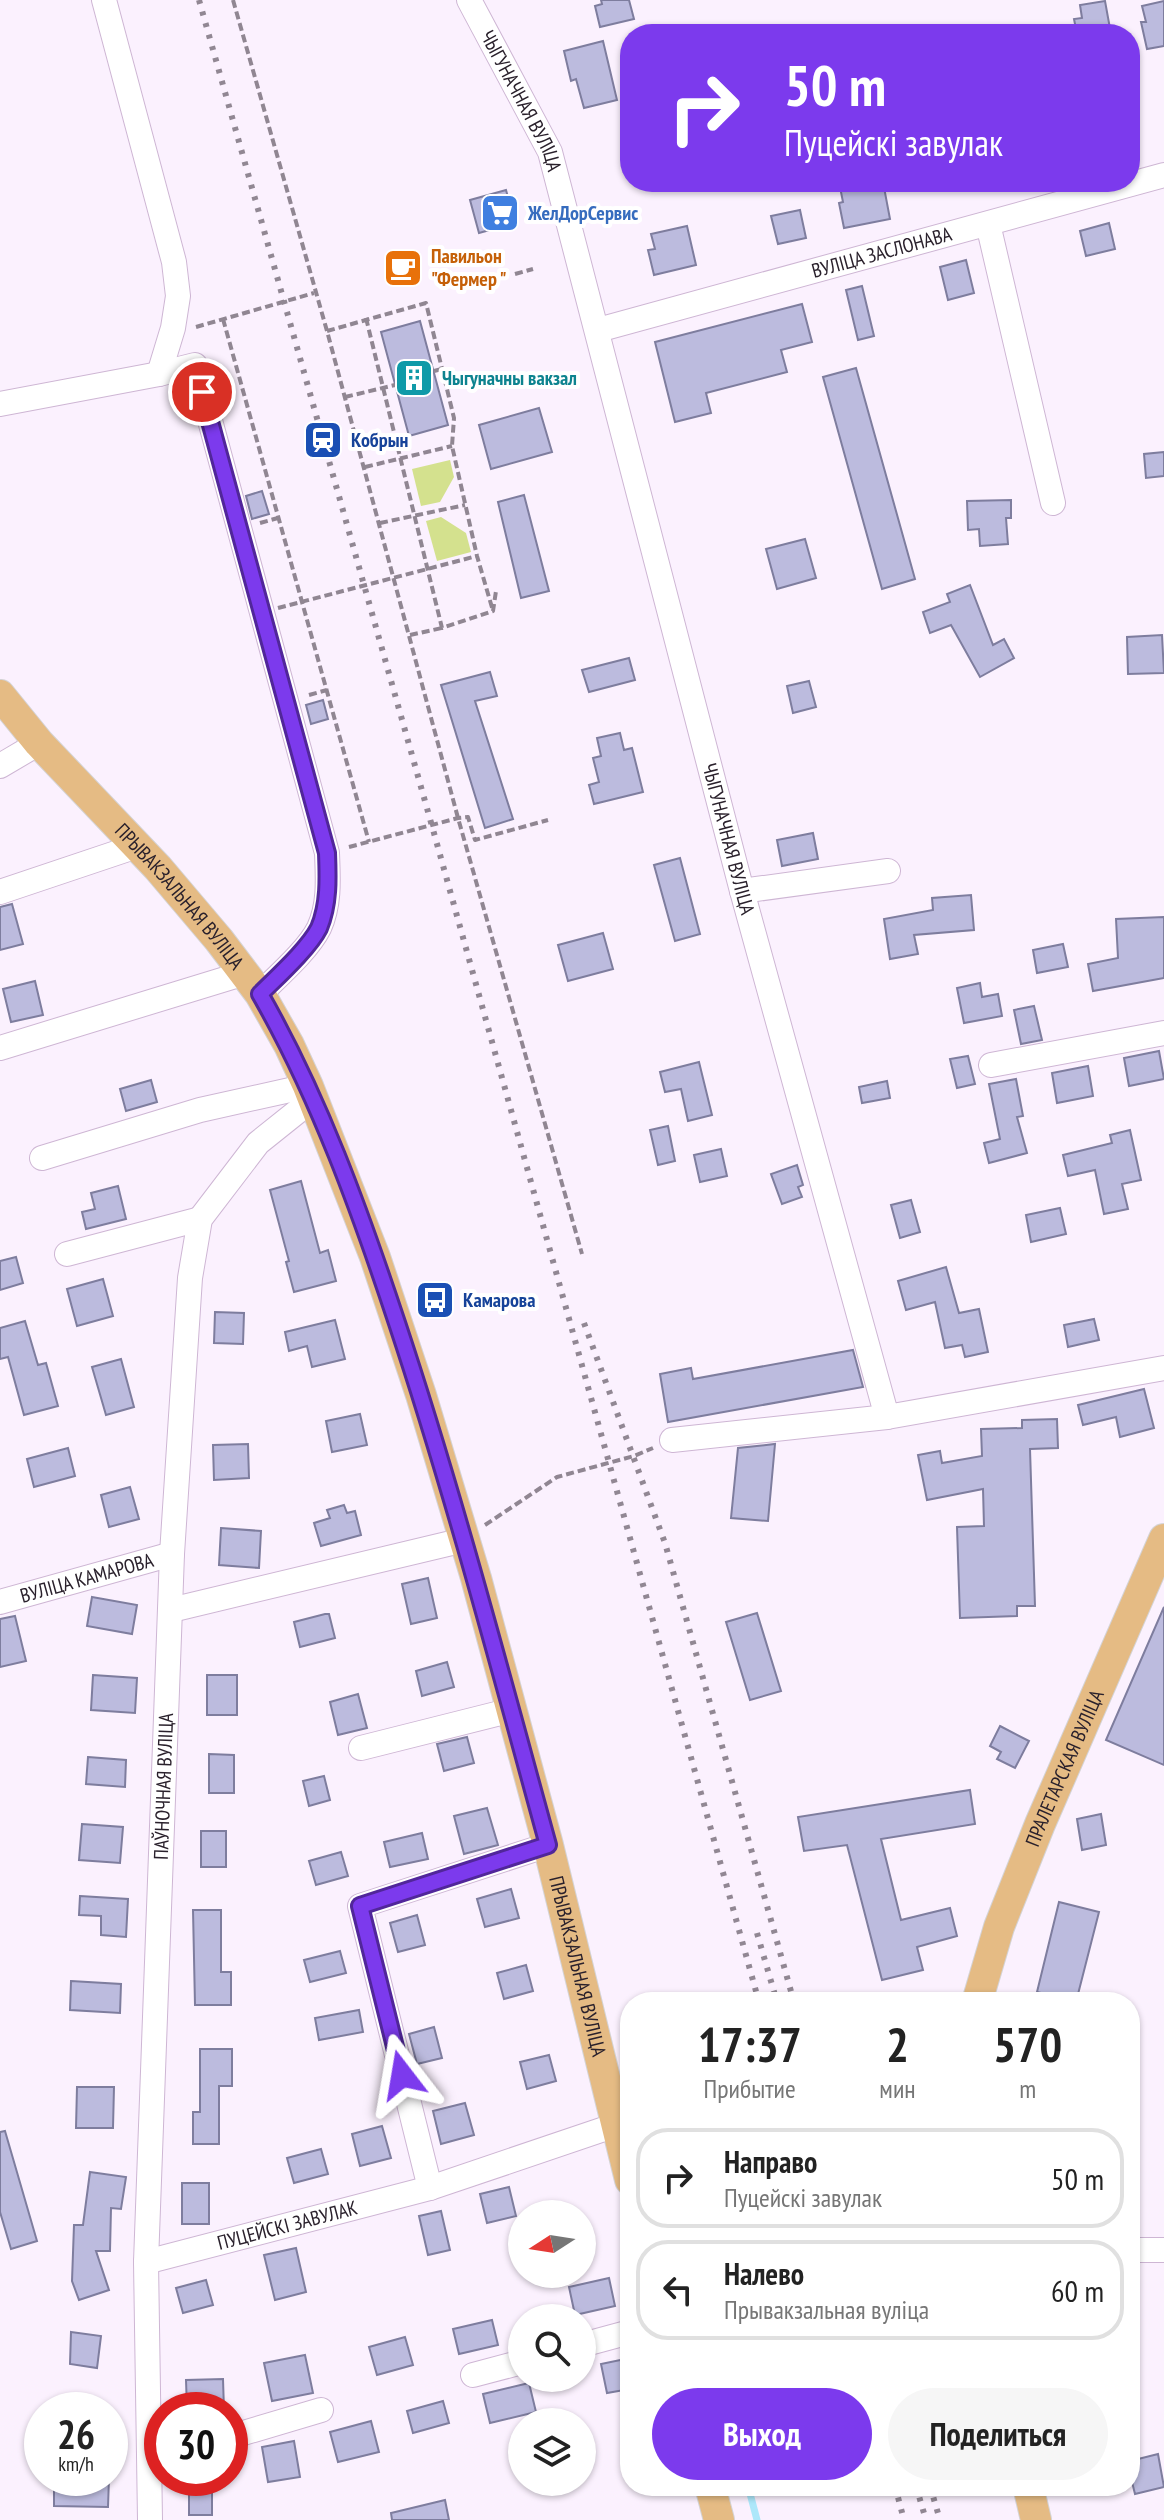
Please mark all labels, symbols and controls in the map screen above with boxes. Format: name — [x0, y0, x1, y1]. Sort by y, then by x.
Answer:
street label: ЧЫГУНАЧНАЯ ВУЛІЦА — [475, 26, 568, 175]
text: 50 m — [784, 49, 886, 121]
icon: right — [652, 56, 756, 160]
text: Пуцейскі завулак — [784, 119, 1003, 166]
supermarket icon: ЖелДорСервис — [479, 192, 521, 234]
place label: ЖелДорСервис — [527, 200, 638, 226]
street label: ВУЛІЦА ЗАСЛОНАВА — [809, 221, 955, 284]
place label: Павильон "Фермер " — [431, 243, 507, 292]
cafe icon: Павильон "Фермер " — [382, 247, 424, 289]
building icon: Чыгуначны вакзал — [393, 357, 435, 399]
pin — [168, 358, 236, 426]
place label: Чыгуначны вакзал — [442, 365, 577, 391]
icon: arrive — [180, 370, 224, 414]
station icon: Кобрын — [302, 419, 344, 461]
place label: Кобрын — [351, 427, 408, 453]
street label: ЧЫГУНАЧНАЯ ВУЛІЦА — [696, 760, 761, 918]
street label: ПРЫВАКЗАЛЬНАЯ ВУЛІЦА — [109, 818, 250, 975]
bus stop icon: Камарова — [414, 1279, 456, 1321]
place label: Камарова — [463, 1287, 535, 1313]
street label: ВУЛІЦА КАМАРОВА — [17, 1547, 157, 1609]
street label: ПРАЛЕТАРСКАЯ ВУЛІЦА — [1019, 1685, 1110, 1850]
street label: ПАЎНОЧНАЯ ВУЛІЦА — [148, 1712, 179, 1860]
street label: ПРЫВАКЗАЛЬНАЯ ВУЛІЦА — [543, 1873, 612, 2060]
text: 17:37 — [698, 2013, 802, 2075]
text: 2 — [886, 2013, 909, 2075]
text: 570 — [993, 2013, 1062, 2075]
position arrow — [360, 2033, 444, 2117]
text: Прибытие — [704, 2072, 796, 2105]
text: мин — [879, 2072, 916, 2105]
text: m — [1019, 2072, 1036, 2105]
text: Направо — [724, 2142, 817, 2181]
icon: right — [656, 2156, 700, 2200]
text: 50 m — [1051, 2159, 1104, 2198]
text: Пуцейскі завулак — [724, 2181, 882, 2214]
street label: ПУЦЕЙСКІ ЗАВУЛАК — [214, 2194, 360, 2256]
north arrow — [508, 2200, 596, 2288]
map controls — [508, 2200, 596, 2496]
text: Налево — [724, 2254, 804, 2293]
icon: left — [656, 2268, 700, 2312]
text: 60 m — [1051, 2271, 1104, 2310]
text: Прывакзальная вуліца — [724, 2293, 929, 2326]
button: search — [508, 2304, 596, 2392]
button: Выход — [652, 2388, 872, 2480]
button: Поделиться — [888, 2388, 1108, 2480]
speed limit sign: 30 — [144, 2392, 248, 2496]
text: 26 — [57, 2408, 95, 2460]
button: layers — [508, 2408, 596, 2496]
text: km/h — [58, 2451, 94, 2477]

